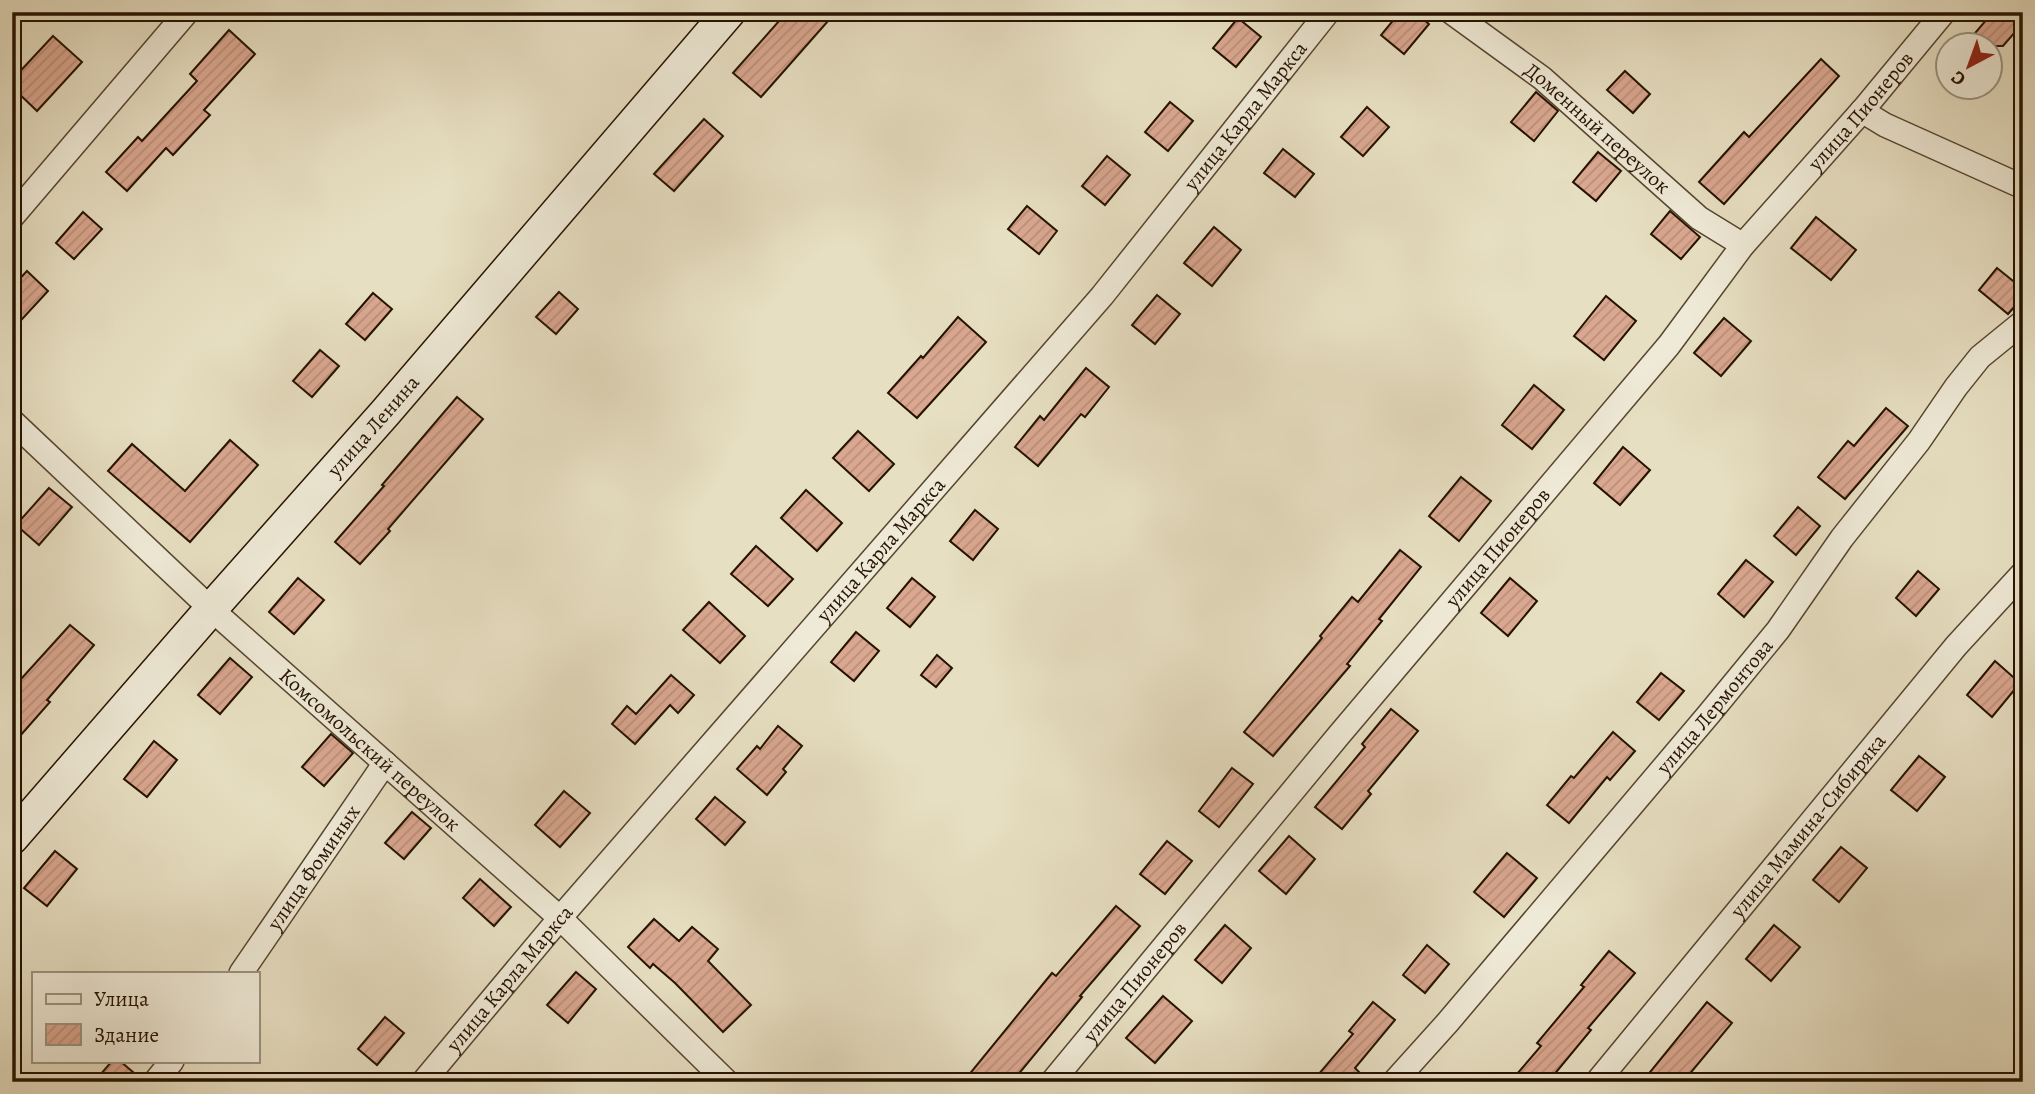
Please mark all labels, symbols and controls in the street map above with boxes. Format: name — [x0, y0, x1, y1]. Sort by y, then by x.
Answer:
north arrow — [1934, 32, 2004, 102]
street label: улица Карла Маркса — [1177, 35, 1314, 197]
street label: улица Пионеров — [1801, 45, 1920, 177]
street label: Доменный переулок — [1519, 56, 1677, 200]
text: С — [1946, 64, 1971, 92]
street label: улица Ленина — [320, 369, 426, 484]
street label: улица Карла Маркса — [809, 471, 952, 629]
street label: улица Пионеров — [1438, 482, 1557, 614]
street label: улица Лермонтова — [1649, 632, 1779, 781]
street label: Комсомольский переулок — [273, 662, 467, 838]
street label: улица Мамина-Сибиряка — [1723, 728, 1892, 924]
street label: улица Фоминых — [260, 799, 367, 936]
street label: улица Карла Маркса — [439, 899, 579, 1059]
street label: улица Пионеров — [1076, 915, 1193, 1049]
legend — [32, 972, 259, 1062]
text: Улица — [94, 985, 149, 1013]
text: Здание — [94, 1021, 159, 1049]

